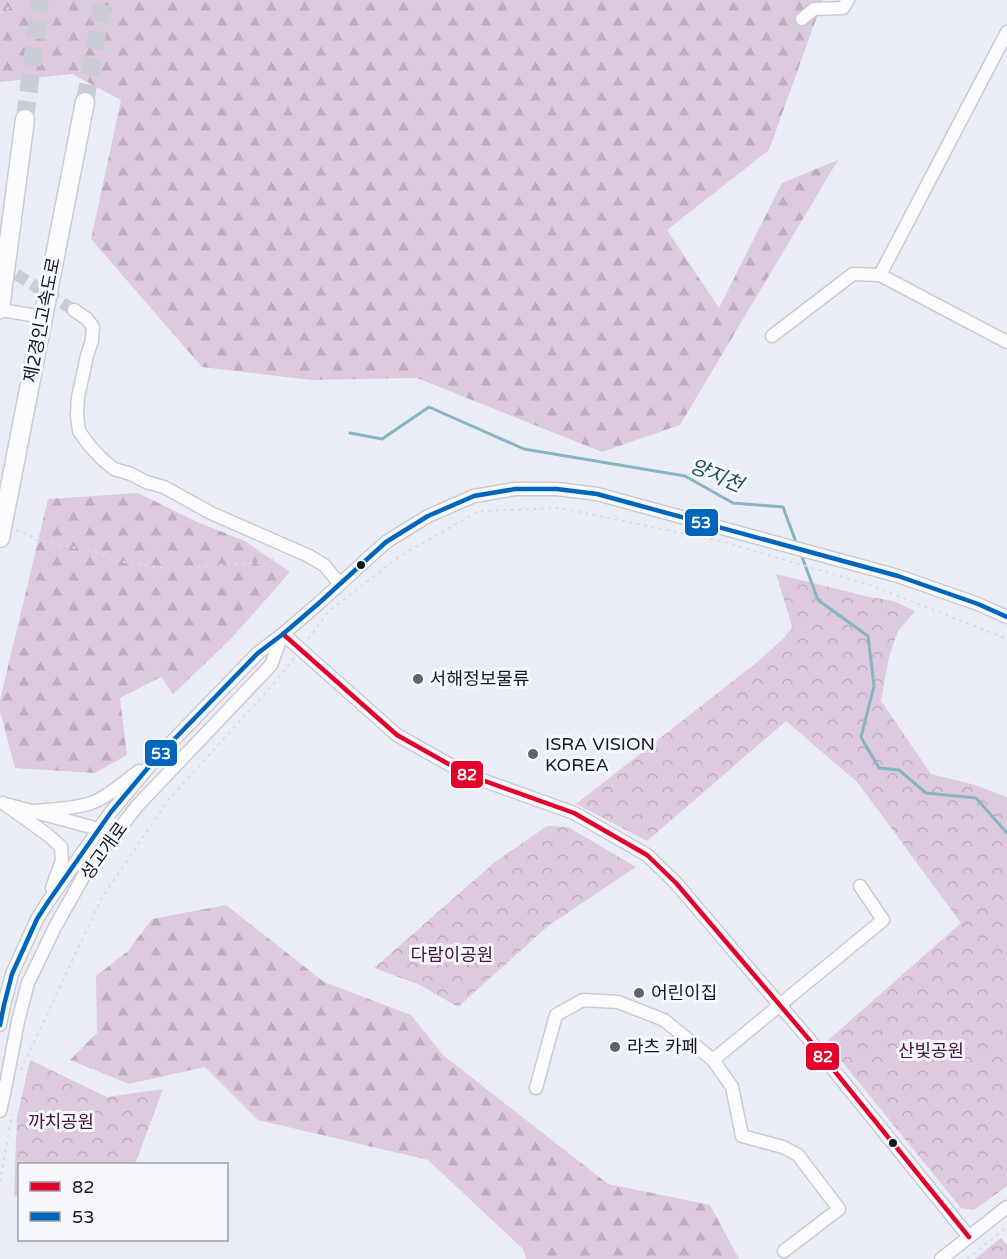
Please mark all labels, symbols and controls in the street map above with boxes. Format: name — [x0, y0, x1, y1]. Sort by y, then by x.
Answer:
street label: 제2경인고속도로 — [19, 255, 65, 385]
water label: 양지천 — [686, 454, 748, 499]
line badge: 53 — [684, 508, 719, 537]
text: 53 — [691, 513, 711, 533]
unlabelled marker — [355, 559, 367, 571]
place label: 서해정보물류 — [430, 668, 529, 690]
marker: 서해정보물류 — [411, 672, 425, 686]
place label: ISRA VISION KOREA — [545, 733, 655, 776]
line badge: 53 — [144, 739, 178, 767]
text: 53 — [151, 744, 171, 764]
marker: ISRA VISION KOREA — [526, 747, 540, 761]
line badge: 82 — [450, 760, 484, 789]
text: 82 — [457, 765, 477, 785]
street label: 성고개로 — [76, 818, 132, 884]
park label: 다람이공원 — [411, 944, 493, 966]
place label: 어린이집 — [651, 982, 717, 1004]
marker: 어린이집 — [632, 986, 646, 1000]
place label: 라츠 카페 — [627, 1036, 698, 1058]
marker: 라츠 카페 — [608, 1040, 622, 1054]
park label: 산빛공원 — [898, 1040, 964, 1062]
line badge: 82 — [805, 1042, 840, 1071]
text: 82 — [813, 1047, 833, 1067]
park label: 까치공원 — [28, 1111, 94, 1133]
unlabelled marker — [887, 1137, 899, 1149]
legend — [18, 1163, 228, 1241]
text: 82 — [72, 1176, 95, 1198]
text: 53 — [72, 1206, 95, 1228]

